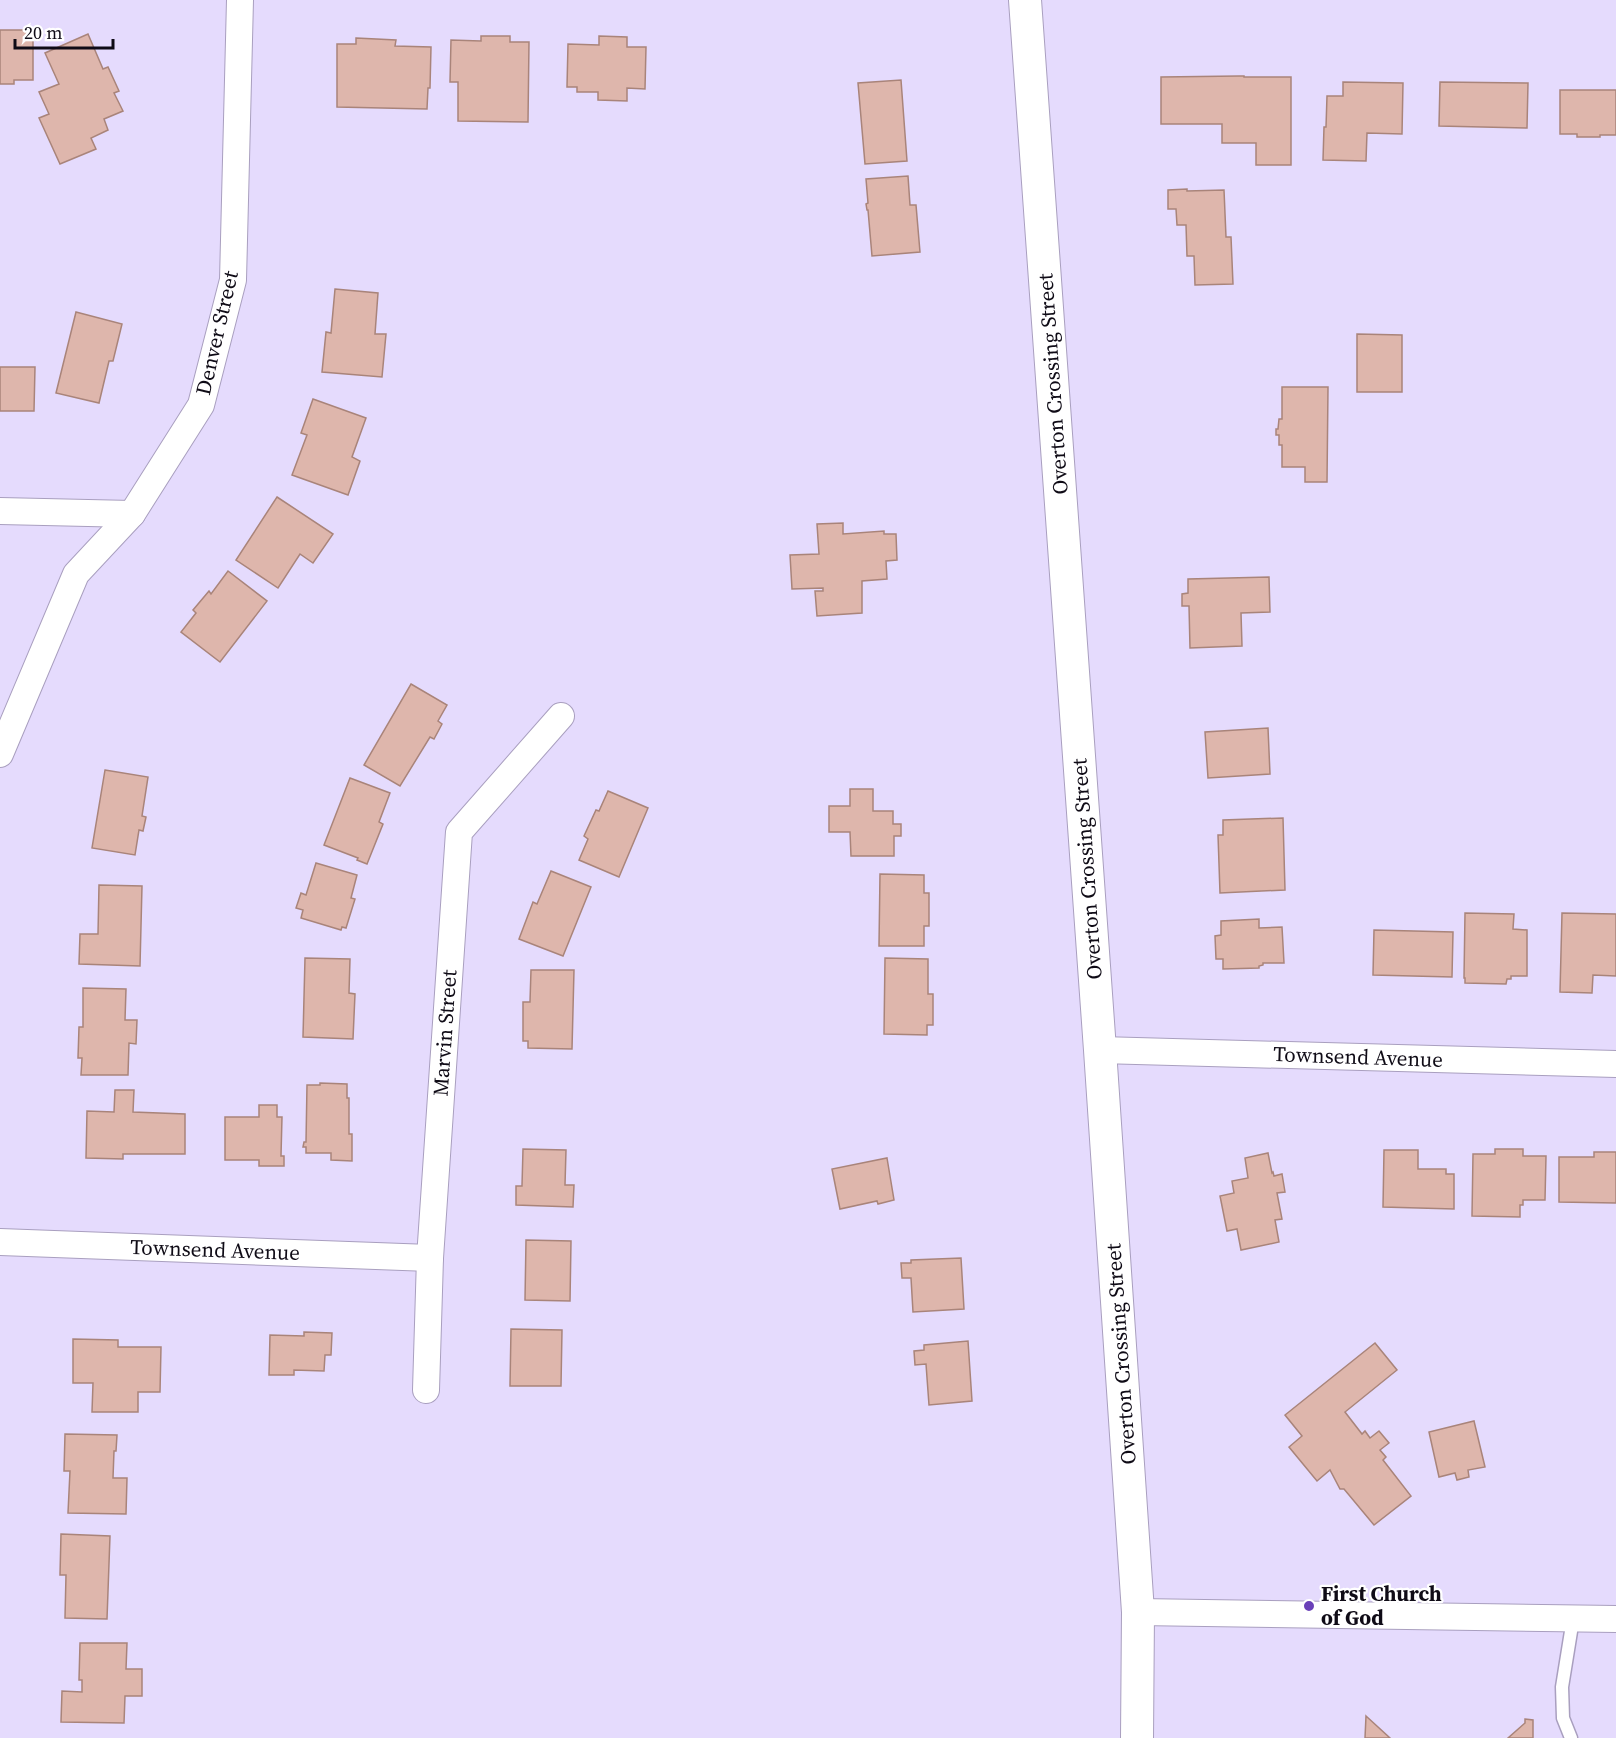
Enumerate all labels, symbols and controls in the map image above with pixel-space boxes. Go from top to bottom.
scale bar [15,12,112,50]
text: 20 m [24,20,62,45]
street label: Denver Street [188,268,245,398]
street label: Overton Crossing Street [1030,272,1075,496]
street label: Overton Crossing Street [1064,757,1109,981]
street label: Marvin Street [426,968,463,1097]
street label: Townsend Avenue [1273,1039,1443,1074]
street label: Townsend Avenue [130,1232,300,1267]
street label: Overton Crossing Street [1098,1242,1143,1466]
place label: First Church of God [1321,1579,1442,1632]
marker: First Church of God [1302,1599,1316,1613]

